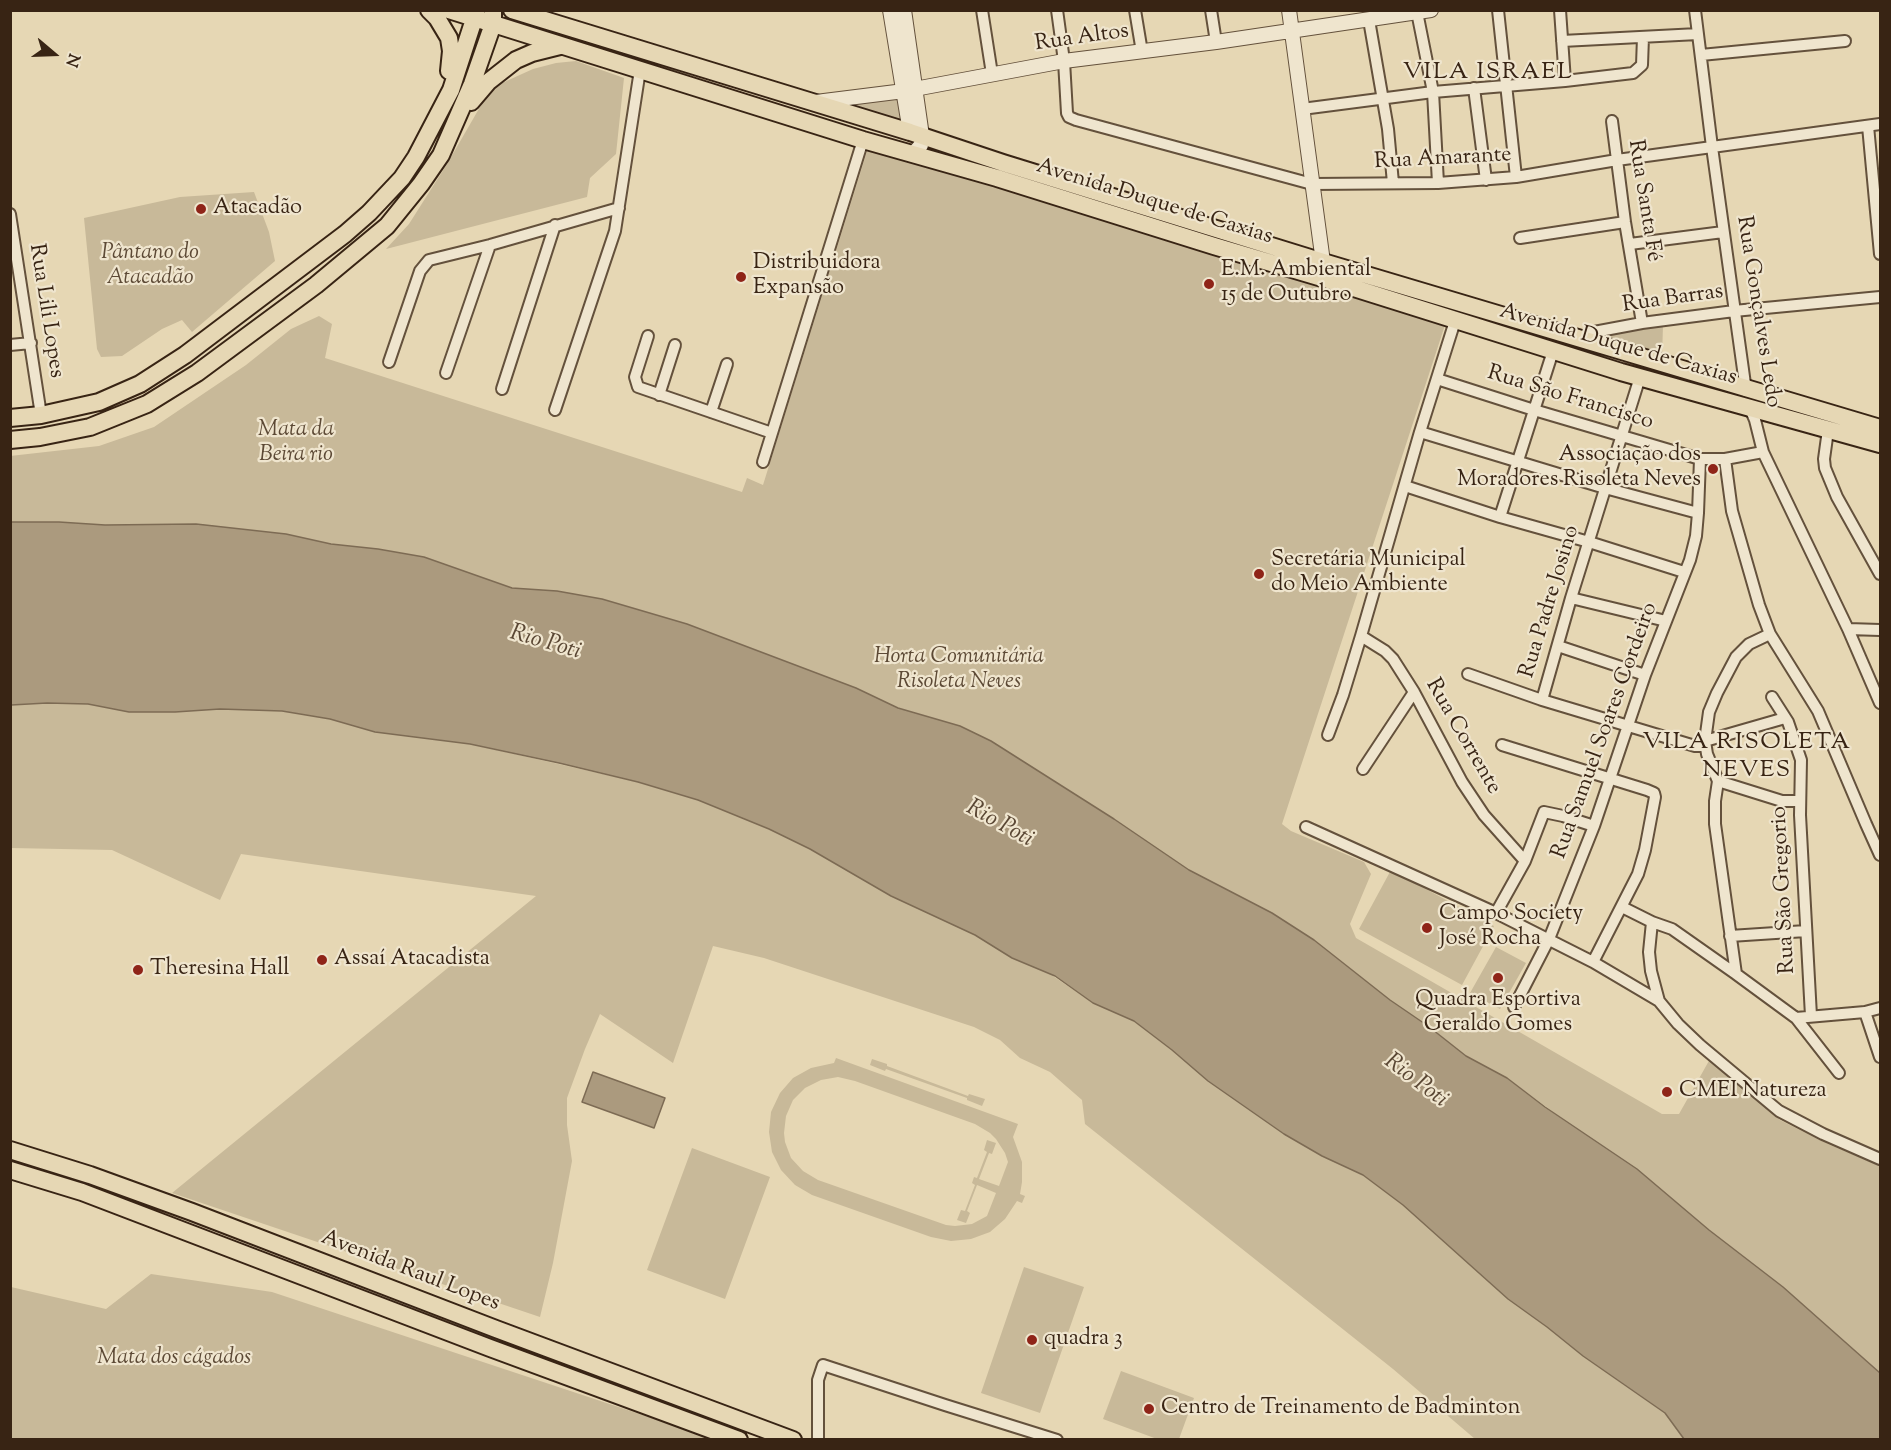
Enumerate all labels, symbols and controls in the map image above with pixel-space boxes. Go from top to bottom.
street label: Rua Altos [1033,19,1131,59]
north arrow [24,24,84,84]
text: N [59,50,84,70]
district label: VILA ISRAEL [1403,60,1573,88]
street label: Rua Santa Fé [1620,138,1666,264]
street label: Rua Amarante [1374,143,1512,177]
street label: Avenida Duque de Caxias [1033,154,1275,252]
place label: Atacadão [213,196,302,222]
marker: Atacadão [194,202,208,216]
street label: Rua Gonçalves Ledo [1729,214,1785,410]
park label: Pântano do Atacadão [101,241,199,292]
street label: Rua Lili Lopes [21,242,69,380]
place label: Distribuidora Expansão [753,251,881,302]
place label: E.M. Ambiental 15 de Outubro [1221,258,1371,310]
marker: Distribuidora Expansão [734,270,748,284]
marker: E.M. Ambiental 15 de Outubro [1202,277,1216,291]
street label: Rua Barras [1621,280,1725,320]
street label: Avenida Duque de Caxias [1496,299,1740,393]
street label: Rua São Francisco [1484,361,1656,437]
park label: Mata da Beira rio [258,418,334,470]
place label: Associação dos Moradores Risoleta Neves [1457,443,1701,494]
marker: Associação dos Moradores Risoleta Neves [1706,462,1720,476]
street label: Rua Padre Josino [1515,523,1587,681]
place label: Secretária Municipal do Meio Ambiente [1271,548,1466,600]
marker: Secretária Municipal do Meio Ambiente [1252,567,1266,581]
street label: Rua Samuel Soares Cordeiro [1547,599,1665,863]
water label: Rio Poti [506,620,584,668]
park label: Horta Comunitária Risoleta Neves [874,645,1044,696]
street label: Rua Corrente [1418,674,1506,800]
district label: VILA RISOLETA NEVES [1643,730,1851,786]
water label: Rio Poti [960,795,1038,855]
street label: Rua São Gregorio [1767,805,1803,975]
place label: Campo Society José Rocha [1439,902,1583,954]
marker: Campo Society José Rocha [1420,921,1434,935]
place label: Assaí Atacadista [334,947,490,973]
marker: Assaí Atacadista [315,953,329,967]
place label: Theresina Hall [150,957,289,983]
marker: Theresina Hall [131,963,145,977]
marker: Quadra Esportiva Geraldo Gomes [1491,971,1505,985]
place label: Quadra Esportiva Geraldo Gomes [1415,988,1581,1040]
water label: Rio Poti [1377,1049,1453,1115]
place label: CMEI Natureza [1679,1079,1827,1105]
marker: CMEI Natureza [1660,1085,1674,1099]
street label: Avenida Raul Lopes [317,1226,503,1318]
place label: quadra 3 [1044,1327,1123,1353]
marker: quadra 3 [1025,1333,1039,1347]
park label: Mata dos cágados [97,1346,251,1372]
place label: Centro de Treinamento de Badminton [1161,1396,1521,1422]
marker: Centro de Treinamento de Badminton [1142,1402,1156,1416]

